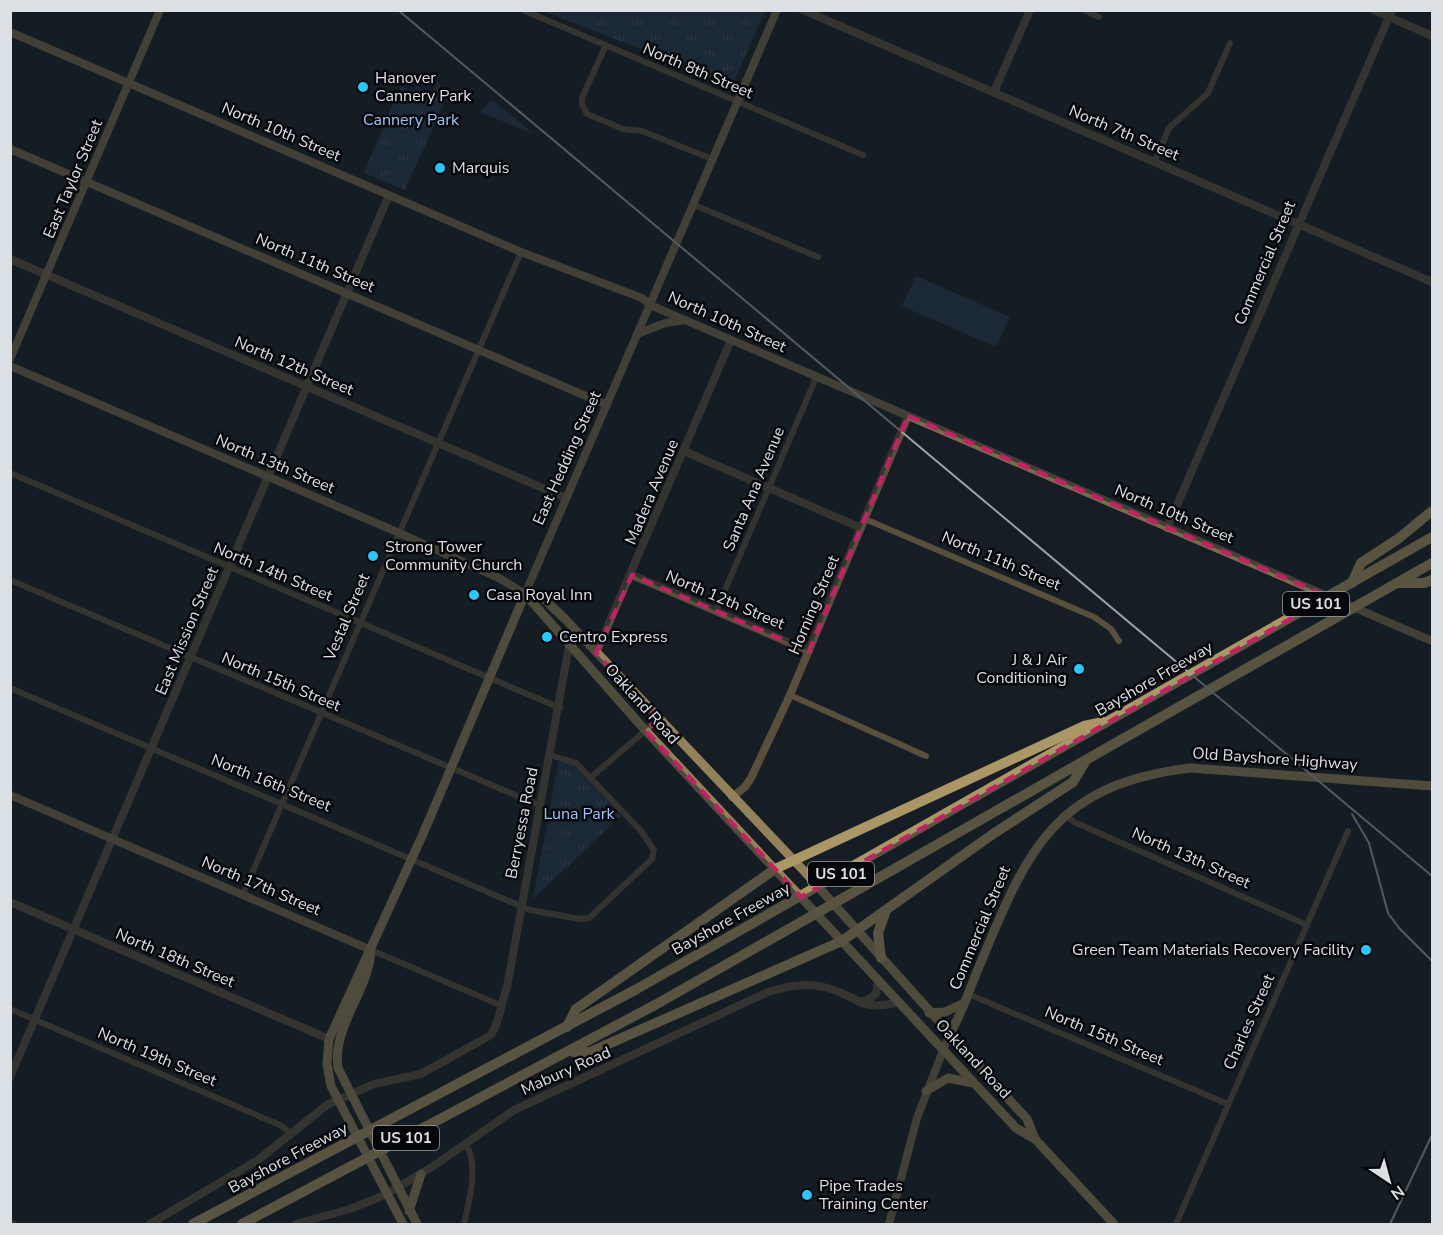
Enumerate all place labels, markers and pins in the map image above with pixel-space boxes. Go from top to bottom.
place label: Hanover Cannery Park [375,67,472,107]
marker: Hanover Cannery Park [356,80,370,94]
place label: Marquis [452,157,510,179]
marker: Marquis [433,161,447,175]
place label: Strong Tower Community Church [385,536,522,576]
marker: Strong Tower Community Church [366,549,380,563]
place label: Casa Royal Inn [486,584,592,606]
marker: Casa Royal Inn [467,588,481,602]
place label: Centro Express [559,626,668,648]
marker: Centro Express [540,630,554,644]
place label: J & J Air Conditioning [976,649,1067,689]
marker: J & J Air Conditioning [1072,662,1086,676]
place label: Green Team Materials Recovery Facility [1072,939,1355,961]
marker: Green Team Materials Recovery Facility [1359,943,1373,957]
place label: Pipe Trades Training Center [819,1175,928,1215]
marker: Pipe Trades Training Center [800,1188,814,1202]

